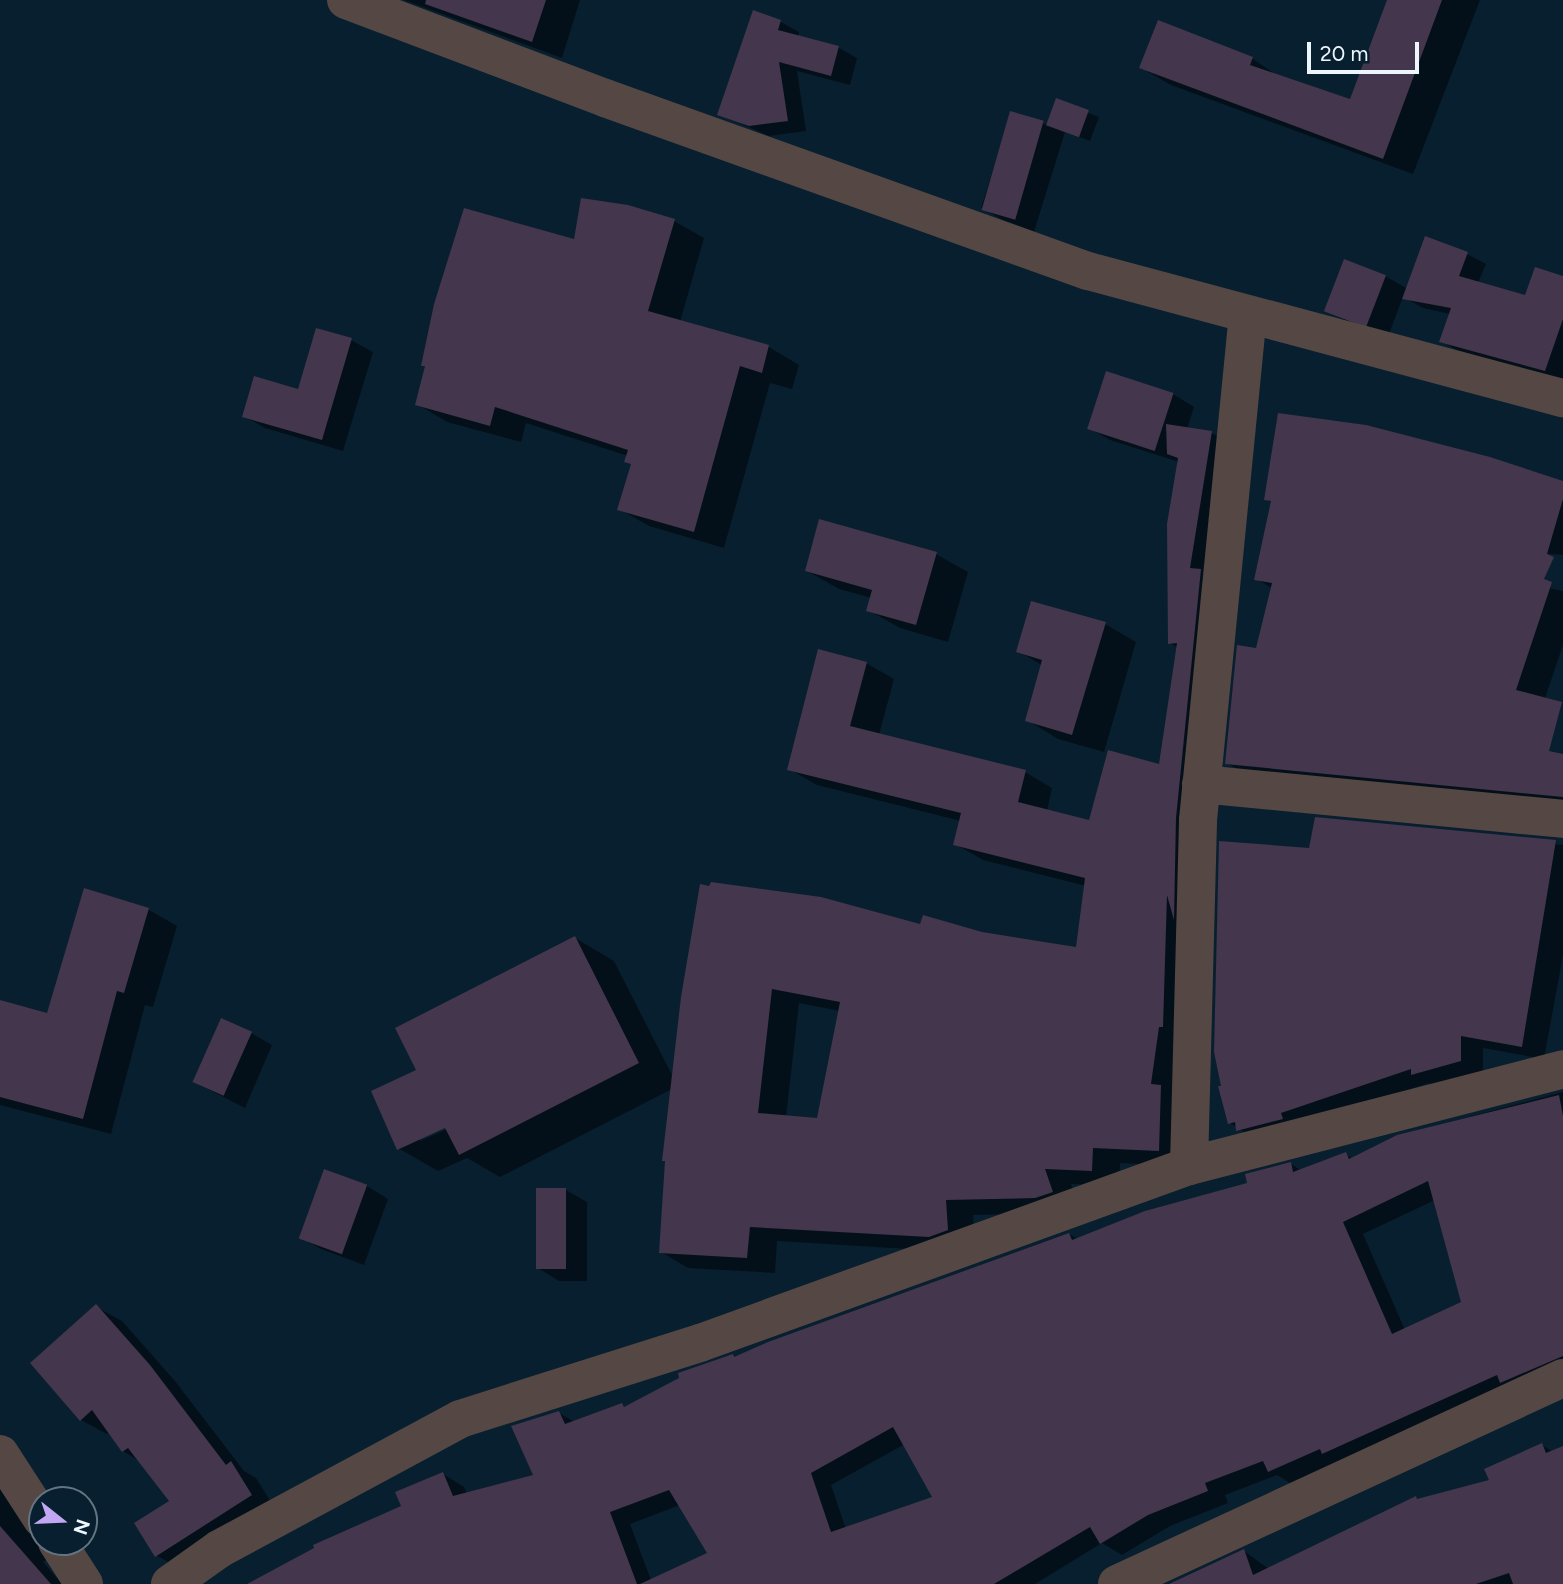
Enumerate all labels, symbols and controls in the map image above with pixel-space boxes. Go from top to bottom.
scale bar [1311,28,1423,72]
text: 20 m [1320,41,1368,66]
north arrow [28,1486,98,1556]
text: N [68,1516,95,1538]

